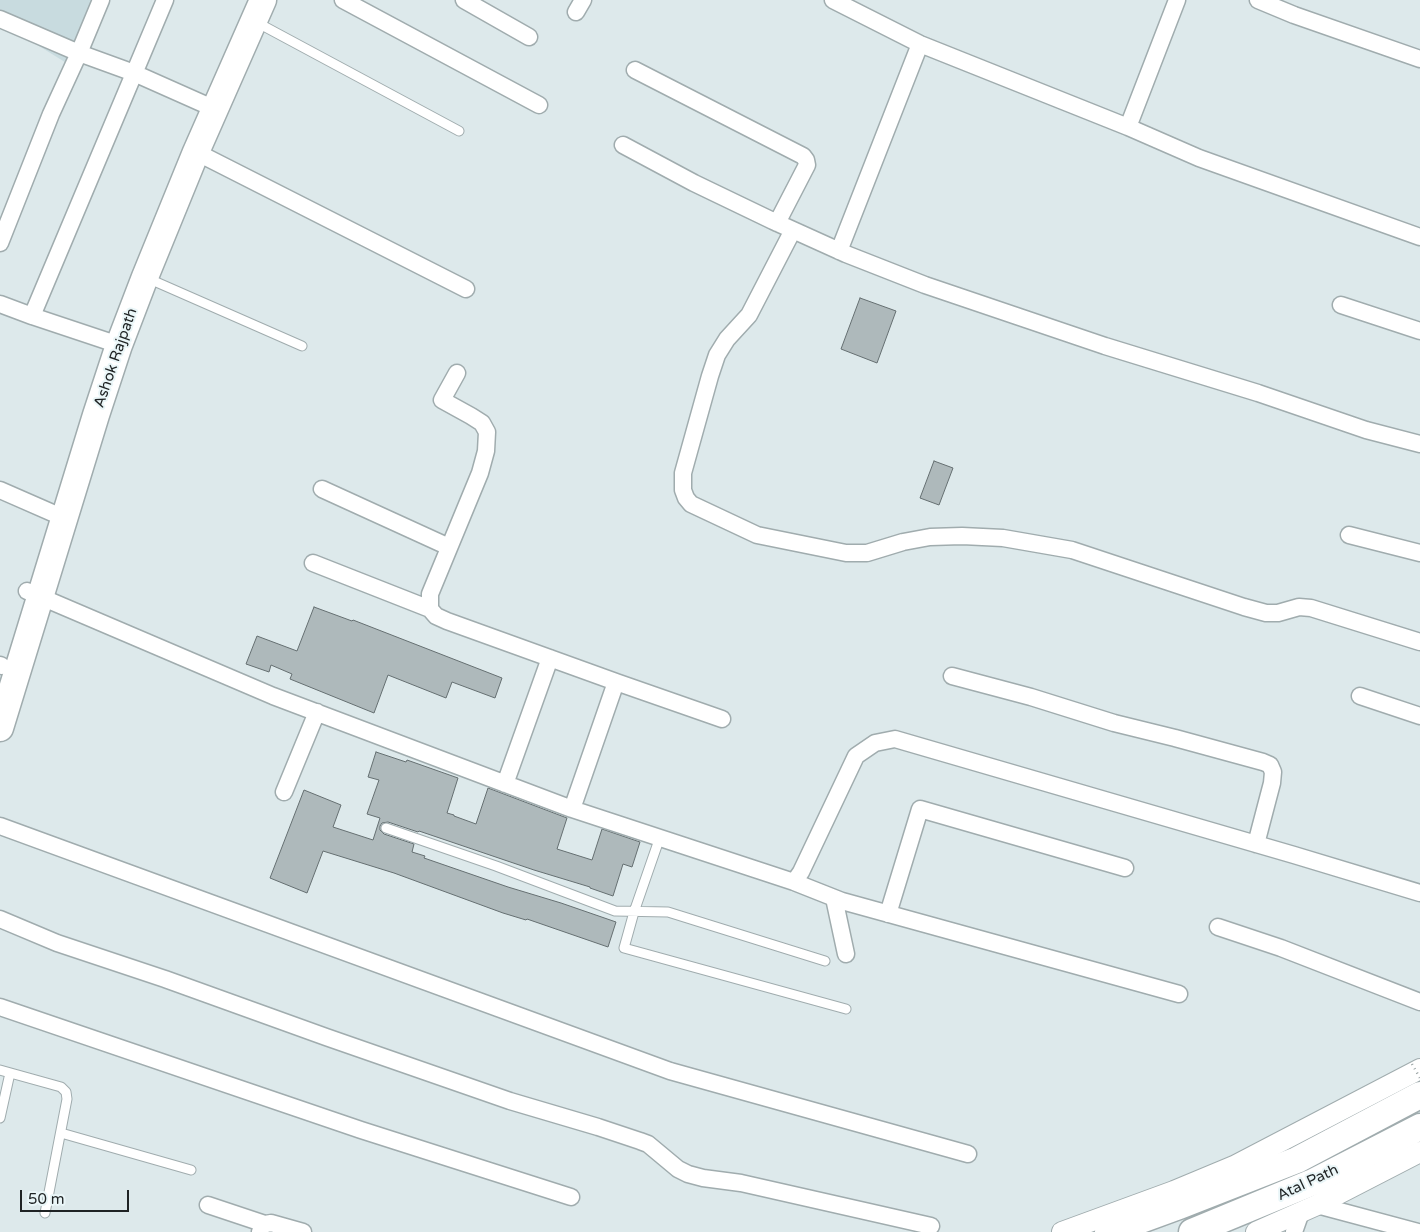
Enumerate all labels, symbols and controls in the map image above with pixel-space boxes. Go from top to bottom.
street label: Ashok Rajpath [91,306,141,410]
street label: Atal Path [1275,1161,1341,1205]
scale bar [22,1180,131,1212]
text: 50 m [28,1190,65,1208]

